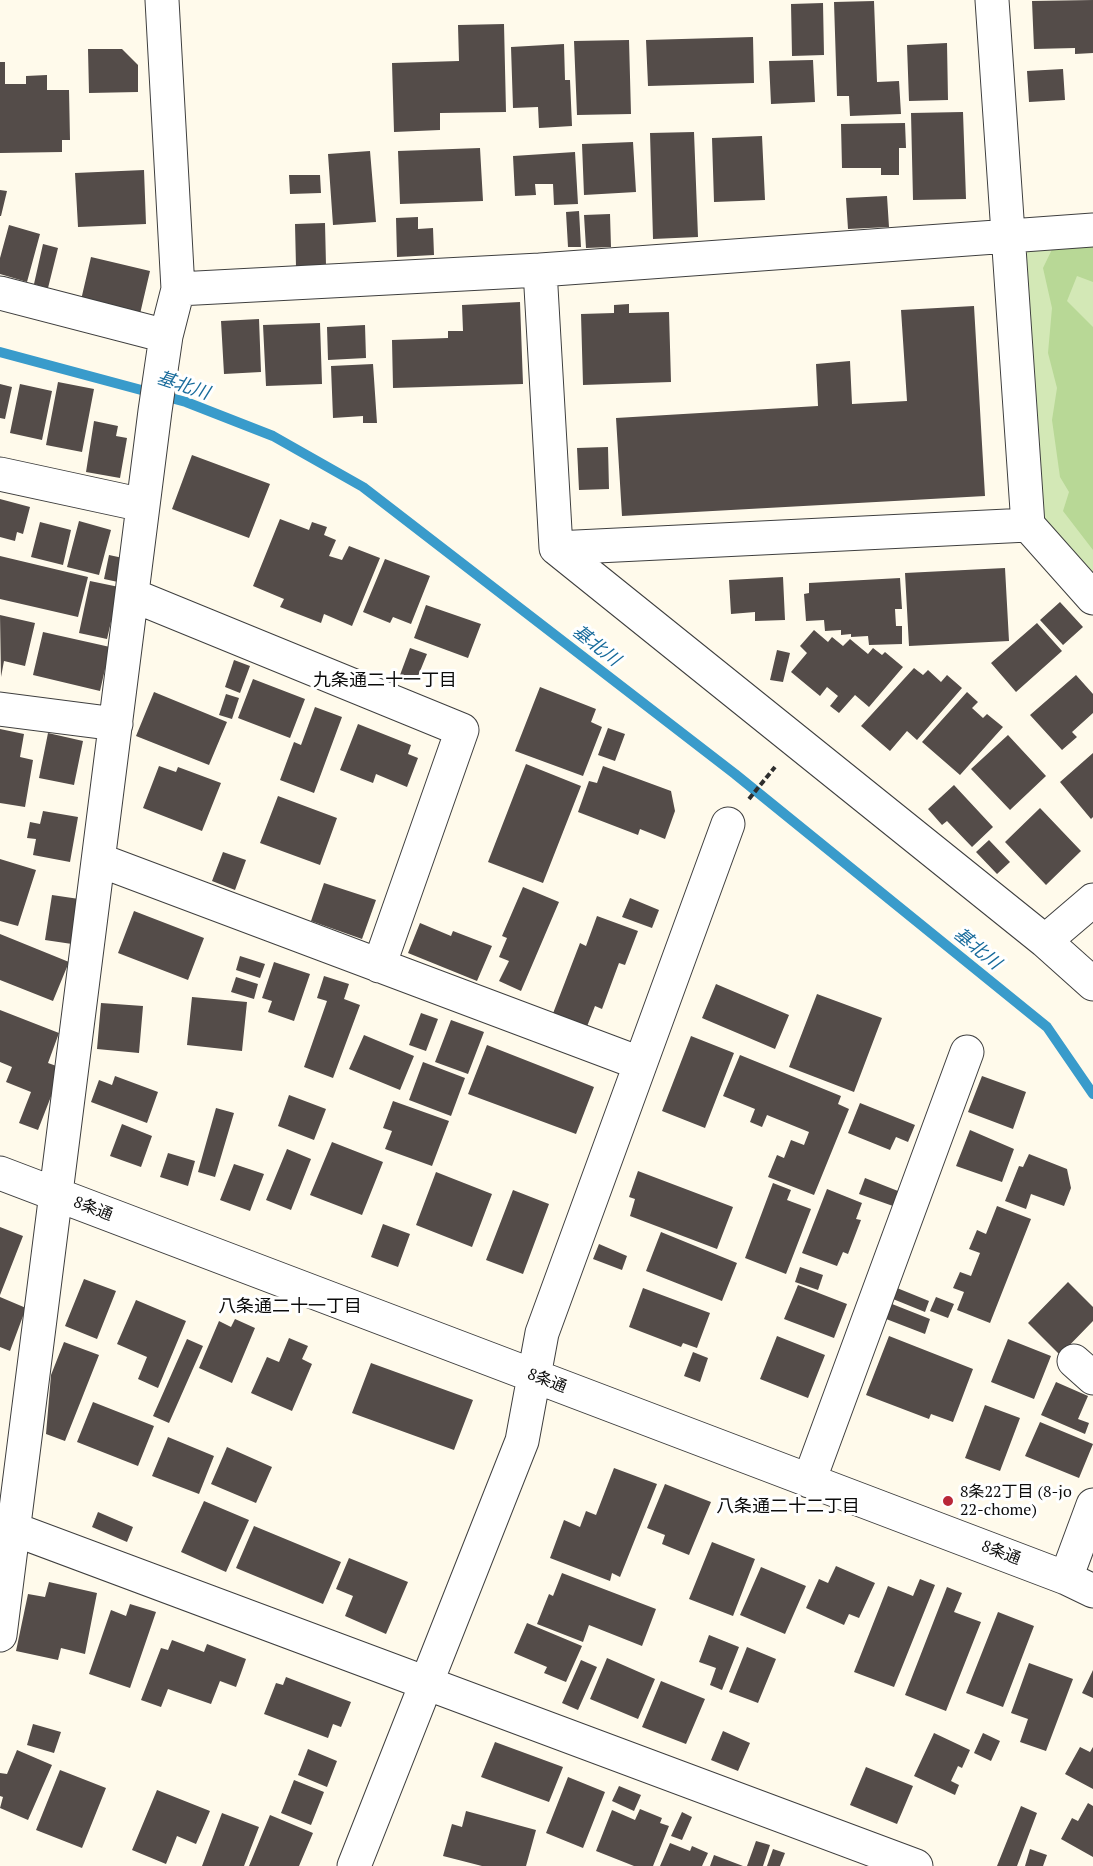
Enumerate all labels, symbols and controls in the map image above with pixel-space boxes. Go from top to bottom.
water label: 基北川 [154,367,212,405]
water label: 基北川 [568,621,624,671]
district label: 九条通二十一丁目 [313,670,457,692]
water label: 基北川 [949,924,1005,974]
street label: 8条通 [71,1193,115,1225]
district label: 八条通二十一丁目 [218,1296,362,1318]
street label: 8条通 [525,1365,569,1397]
place label: 8条22丁目 (8-jo 22-chome) [960,1482,1072,1520]
marker: 8条22丁目 (8-jo 22-chome) [941,1494,955,1508]
district label: 八条通二十二丁目 [716,1496,860,1518]
street label: 8条通 [979,1537,1023,1569]

